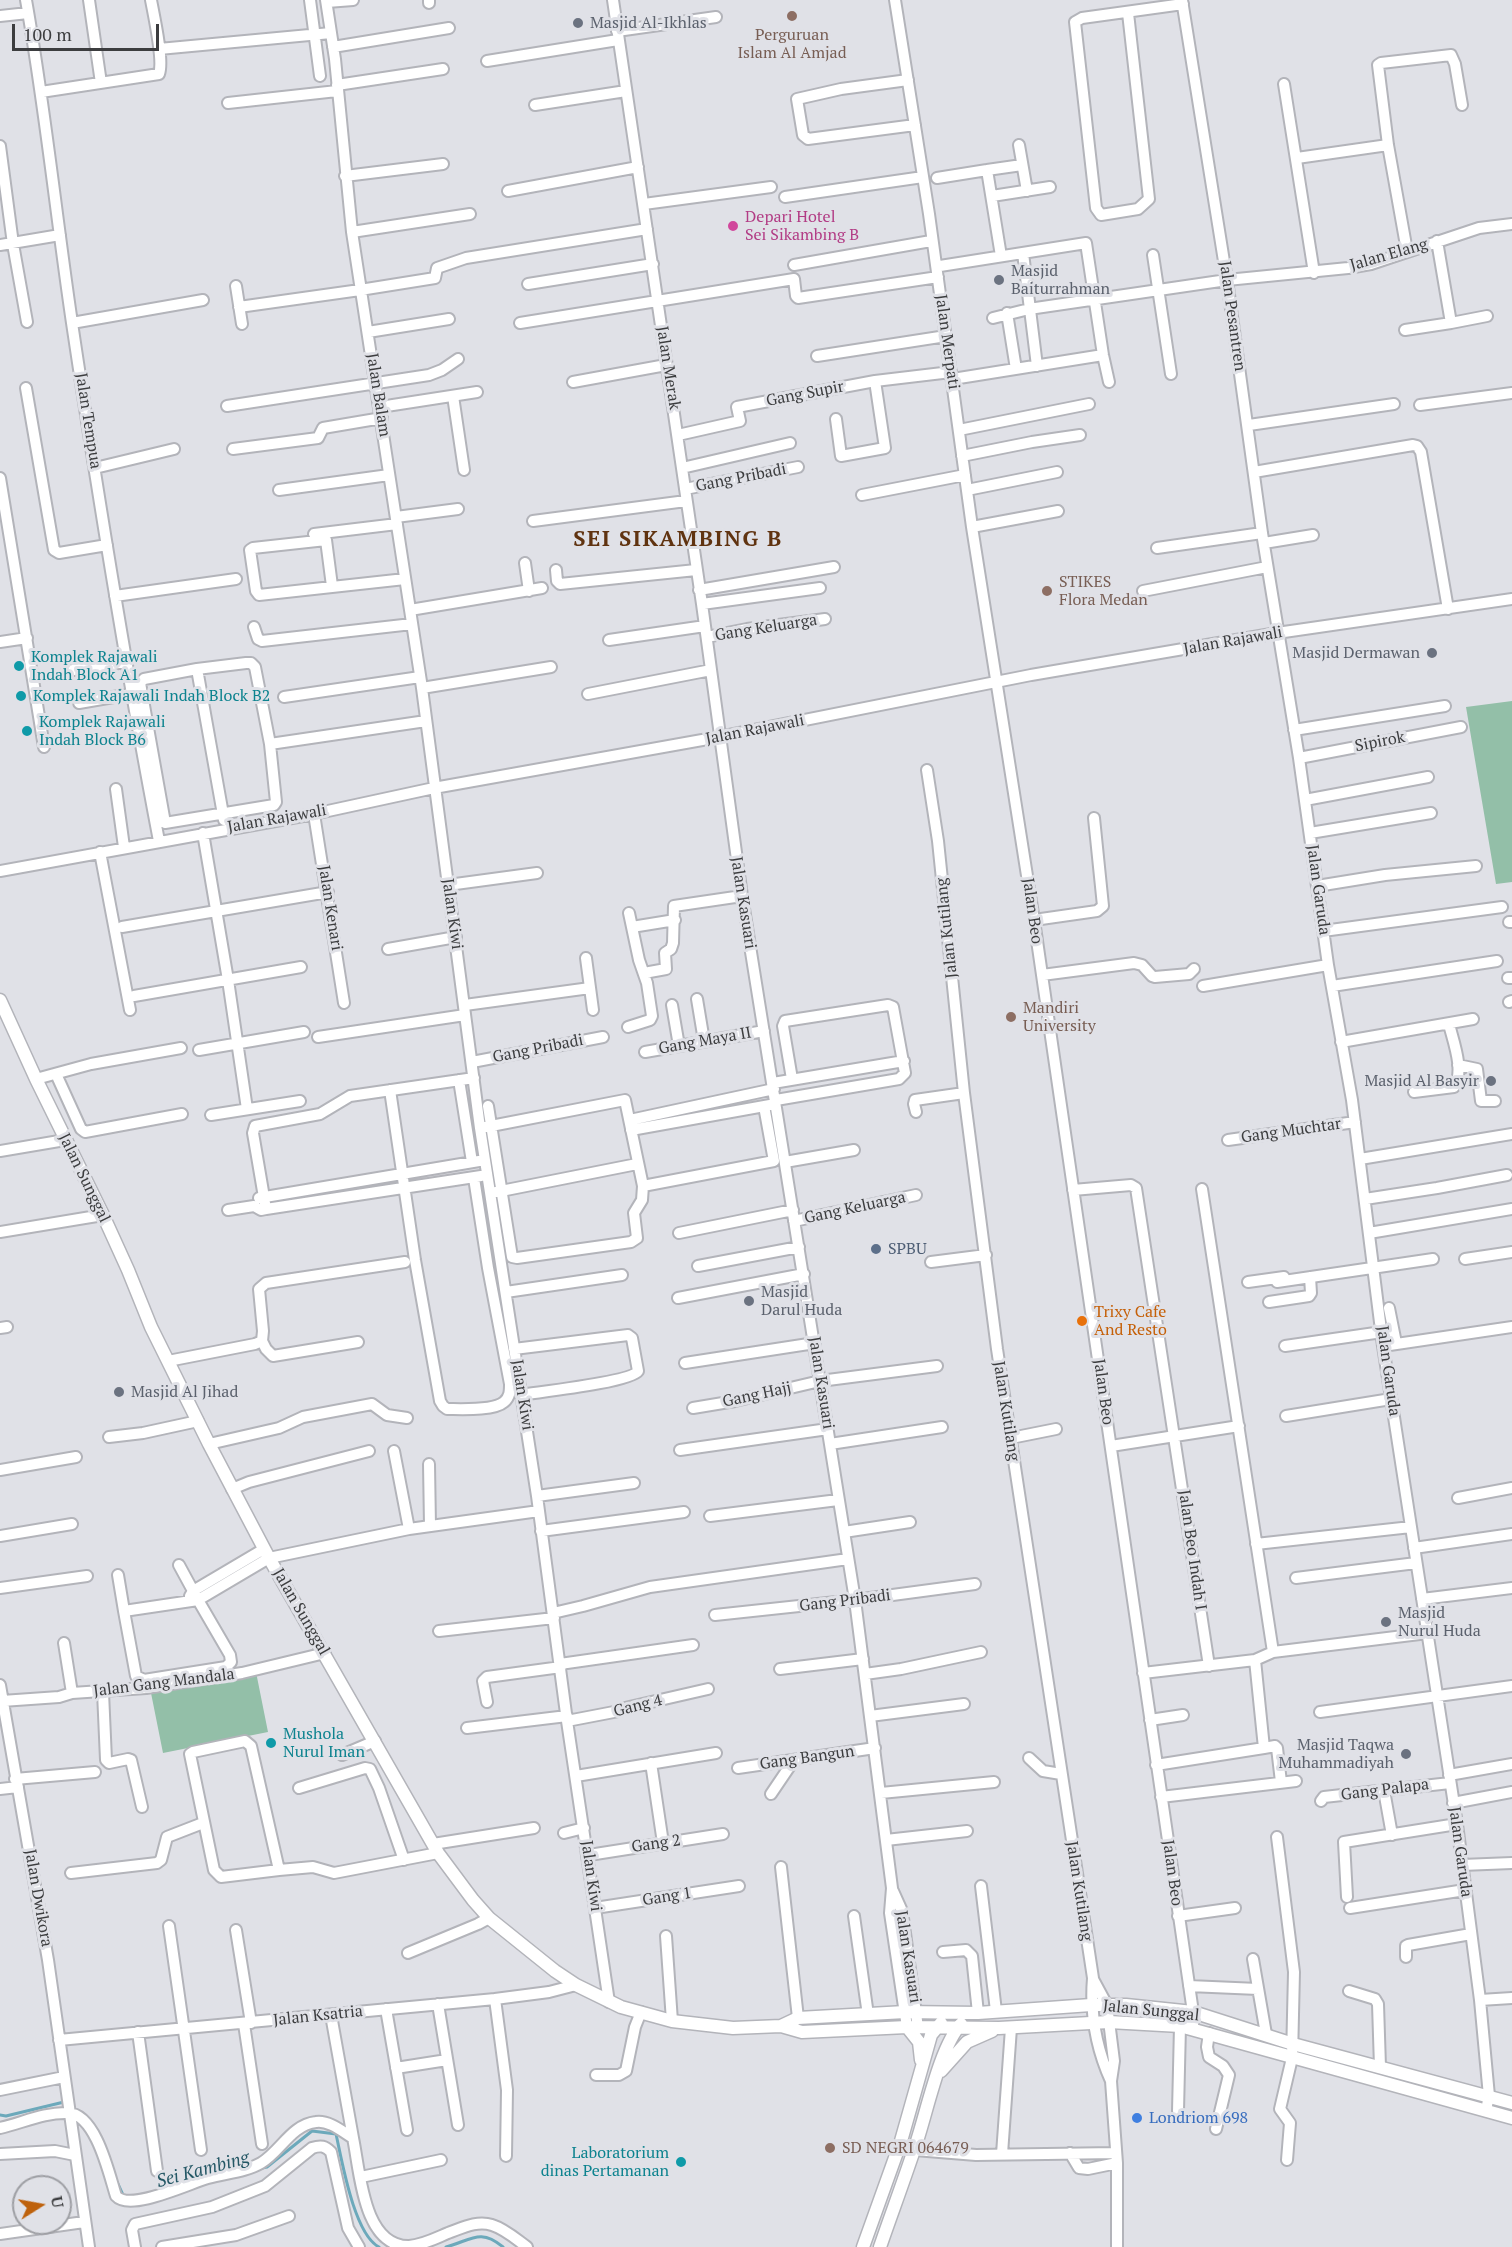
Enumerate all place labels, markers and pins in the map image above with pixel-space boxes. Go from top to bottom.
marker: Perguruan Islam Al Amjad [785,9,799,23]
place label: Masjid Al-Ikhlas [590,13,707,33]
marker: Masjid Al-Ikhlas [571,16,585,30]
place label: Perguruan Islam Al Amjad [737,25,847,63]
place label: Depari Hotel Sei Sikambing B [745,207,859,245]
marker: Depari Hotel Sei Sikambing B [726,219,740,233]
place label: Masjid Baiturrahman [1011,261,1110,299]
marker: Masjid Baiturrahman [992,273,1006,287]
place label: STIKES Flora Medan [1059,572,1148,610]
marker: STIKES Flora Medan [1040,584,1054,598]
place label: Masjid Dermawan [1292,643,1420,663]
marker: Masjid Dermawan [1425,646,1439,660]
place label: Komplek Rajawali Indah Block A1 [31,647,158,685]
marker: Komplek Rajawali Indah Block A1 [12,659,26,673]
place label: Komplek Rajawali Indah Block B2 [33,686,270,706]
marker: Komplek Rajawali Indah Block B2 [14,689,28,703]
place label: Komplek Rajawali Indah Block B6 [39,712,166,750]
marker: Komplek Rajawali Indah Block B6 [20,724,34,738]
place label: Mandiri University [1023,998,1096,1036]
marker: Mandiri University [1004,1010,1018,1024]
place label: Masjid Al Basyir [1364,1071,1479,1091]
marker: Masjid Al Basyir [1484,1074,1498,1088]
place label: SPBU [888,1239,927,1259]
marker: SPBU [869,1242,883,1256]
place label: Masjid Darul Huda [761,1282,842,1320]
marker: Masjid Darul Huda [742,1294,756,1308]
place label: Trixy Cafe And Resto [1094,1302,1167,1340]
marker: Trixy Cafe And Resto [1075,1314,1089,1328]
place label: Masjid Al Jihad [131,1382,238,1402]
marker: Masjid Al Jihad [112,1385,126,1399]
place label: Masjid Nurul Huda [1398,1603,1481,1641]
marker: Masjid Nurul Huda [1379,1615,1393,1629]
place label: Mushola Nurul Iman [283,1724,365,1762]
place label: Masjid Taqwa Muhammadiyah [1279,1735,1394,1773]
marker: Mushola Nurul Iman [264,1736,278,1750]
marker: Masjid Taqwa Muhammadiyah [1399,1747,1413,1761]
place label: Londriom 698 [1149,2108,1248,2128]
marker: Londriom 698 [1130,2111,1144,2125]
place label: SD NEGRI 064679 [842,2138,969,2158]
marker: SD NEGRI 064679 [823,2141,837,2155]
place label: Laboratorium dinas Pertamanan [541,2143,669,2181]
marker: Laboratorium dinas Pertamanan [674,2155,688,2169]

